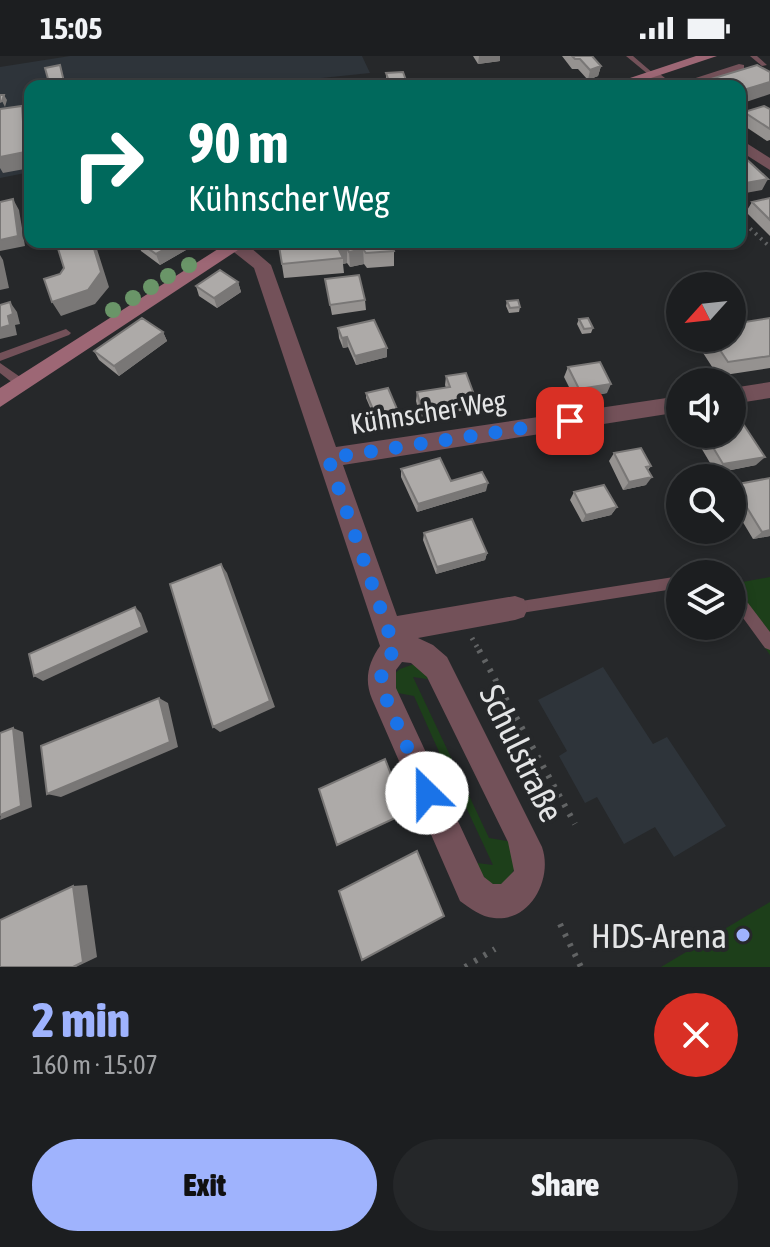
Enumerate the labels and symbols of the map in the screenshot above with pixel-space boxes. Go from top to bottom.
north arrow [666,272,746,352]
street label: Kühnscher Weg [348,384,508,440]
pin [536,387,604,455]
street label: Schulstraße [472,678,572,828]
position arrow [385,751,469,835]
place label: HDS-Arena [591,916,727,955]
marker: HDS-Arena [734,926,752,944]

